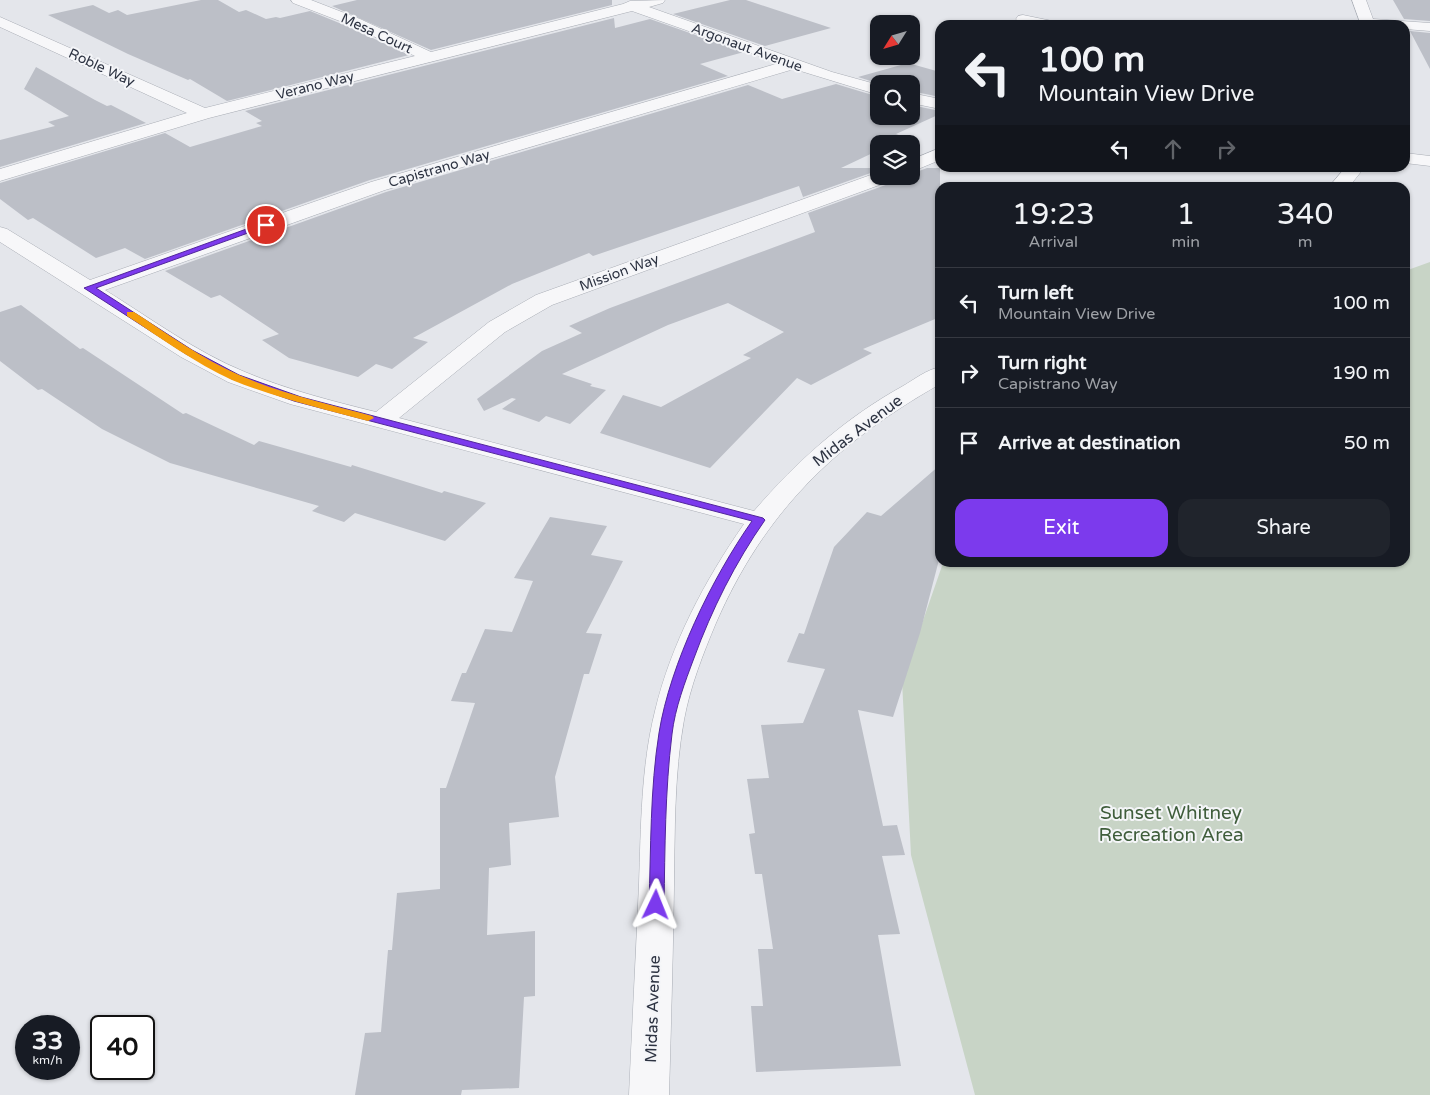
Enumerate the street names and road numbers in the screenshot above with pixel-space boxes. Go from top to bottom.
street label: Mesa Court [338,10,416,58]
street label: Argonaut Avenue [689,20,805,75]
street label: Roble Way [66,45,138,90]
street label: Verano Way [274,67,356,103]
street label: Capistrano Way [386,146,492,191]
street label: Mission Way [577,250,662,295]
street label: Midas Avenue [809,390,907,471]
street label: Midas Avenue [641,955,665,1063]

